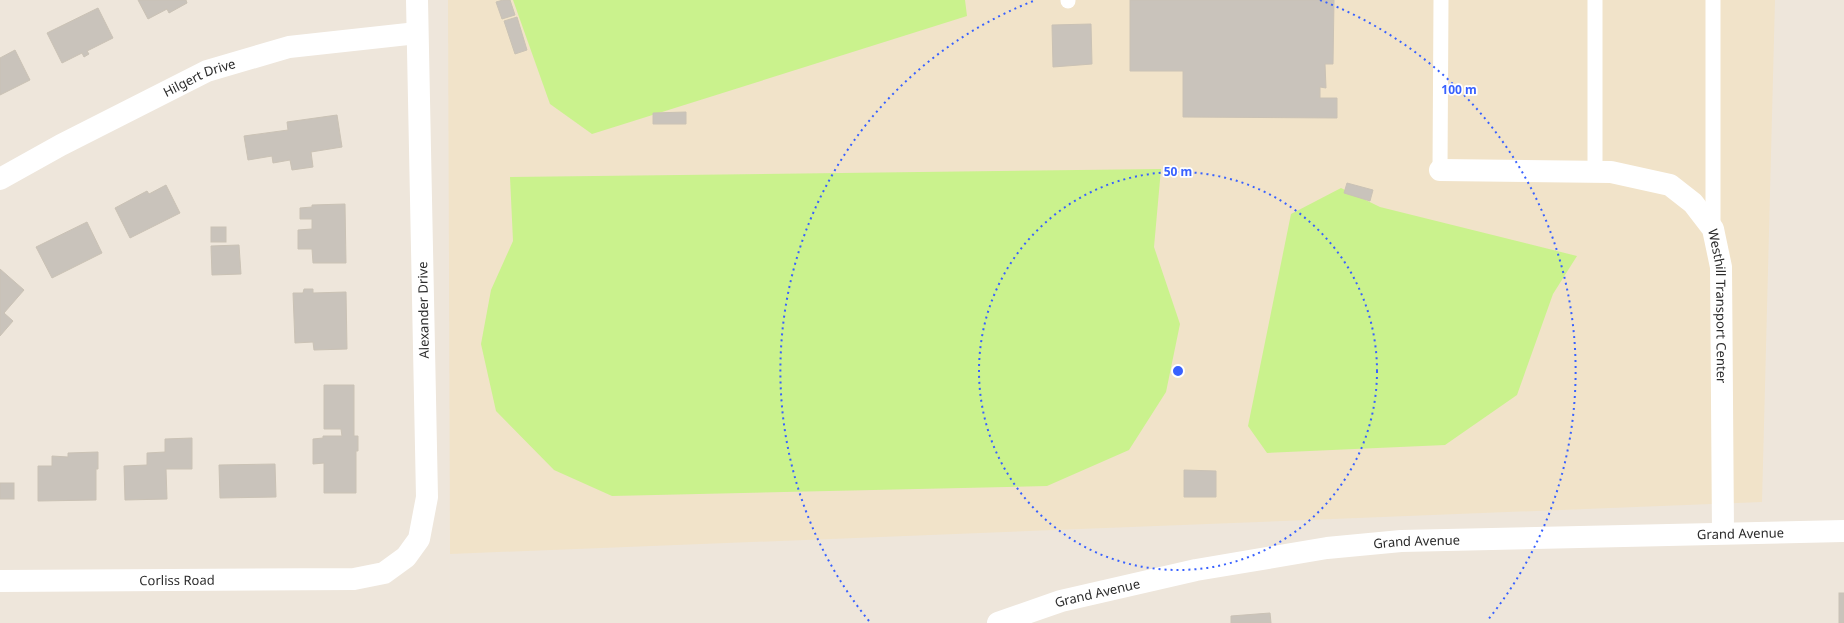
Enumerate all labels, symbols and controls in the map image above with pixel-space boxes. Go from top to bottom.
street label: Hilgert Drive [160,54,238,101]
text: 100 m [1441,81,1477,98]
text: 50 m [1164,163,1192,180]
street label: Westhill Transport Center [1704,227,1731,384]
street label: Alexander Drive [413,261,433,359]
centre of rings [1171,364,1185,378]
street label: Grand Avenue [1697,523,1784,543]
street label: Grand Avenue [1372,531,1460,553]
street label: Corliss Road [139,571,215,589]
street label: Grand Avenue [1052,574,1142,612]

